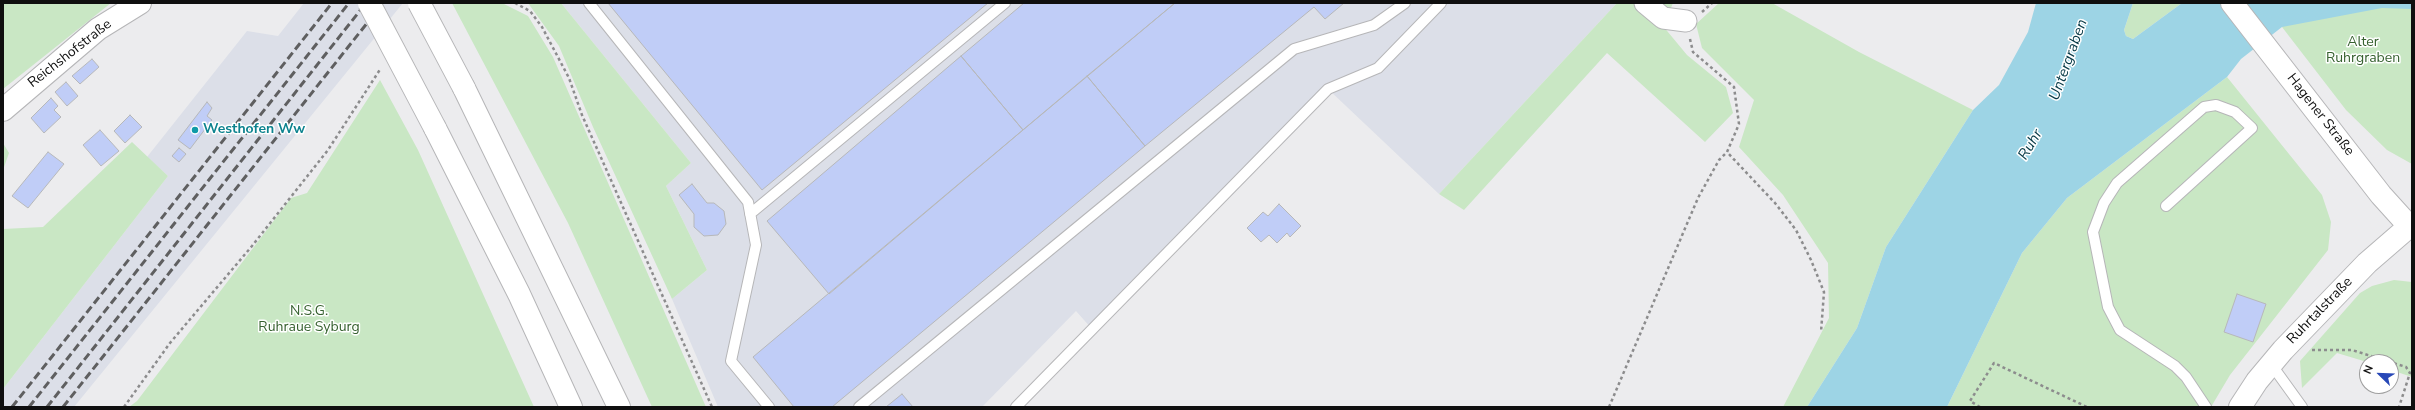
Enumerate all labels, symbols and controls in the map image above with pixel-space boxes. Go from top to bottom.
street label: Reichshofstraße [25,16,115,92]
water label: Untergraben [2046,17,2092,103]
park label: Alter Ruhrgraben [2326,35,2400,68]
street label: Hagener Straße [2283,71,2357,159]
place label: Westhofen Ww [203,122,305,138]
marker: Westhofen Ww [190,125,200,135]
water label: Ruhr [2015,127,2047,163]
street label: Ruhrtalstraße [2284,274,2356,348]
park label: N.S.G. Ruhraue Syburg [258,304,360,336]
north arrow [2359,354,2399,394]
text: N [2360,363,2377,376]

